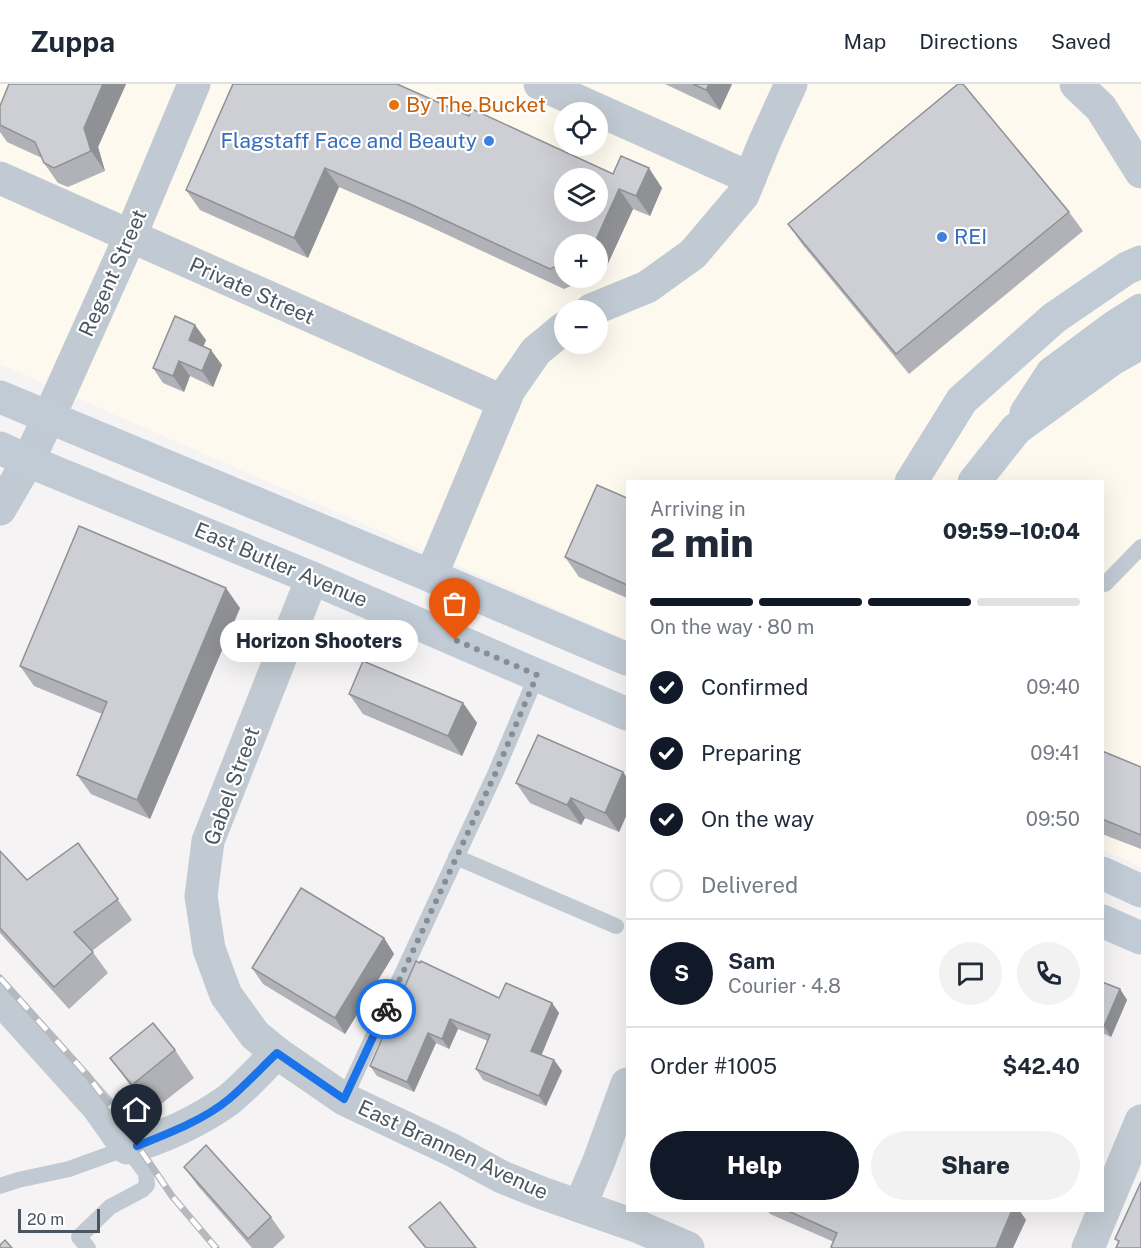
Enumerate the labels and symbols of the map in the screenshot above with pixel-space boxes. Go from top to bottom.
place label: By The Bucket [406,92,546,117]
marker: By The Bucket [387,98,401,112]
place label: Flagstaff Face and Beauty [220,128,477,153]
marker: Flagstaff Face and Beauty [482,134,496,148]
street label: Regent Street [73,205,152,340]
place label: REI [954,224,987,249]
marker: REI [935,230,949,244]
street label: Private Street [186,252,319,329]
street label: East Butler Avenue [191,517,372,612]
pin [429,578,480,640]
callout: Horizon Shooters [221,619,419,661]
street label: Gabel Street [199,723,265,848]
courier [356,979,416,1039]
pin [111,1084,162,1146]
street label: East Brannen Avenue [354,1094,552,1205]
scale bar [18,1206,100,1234]

